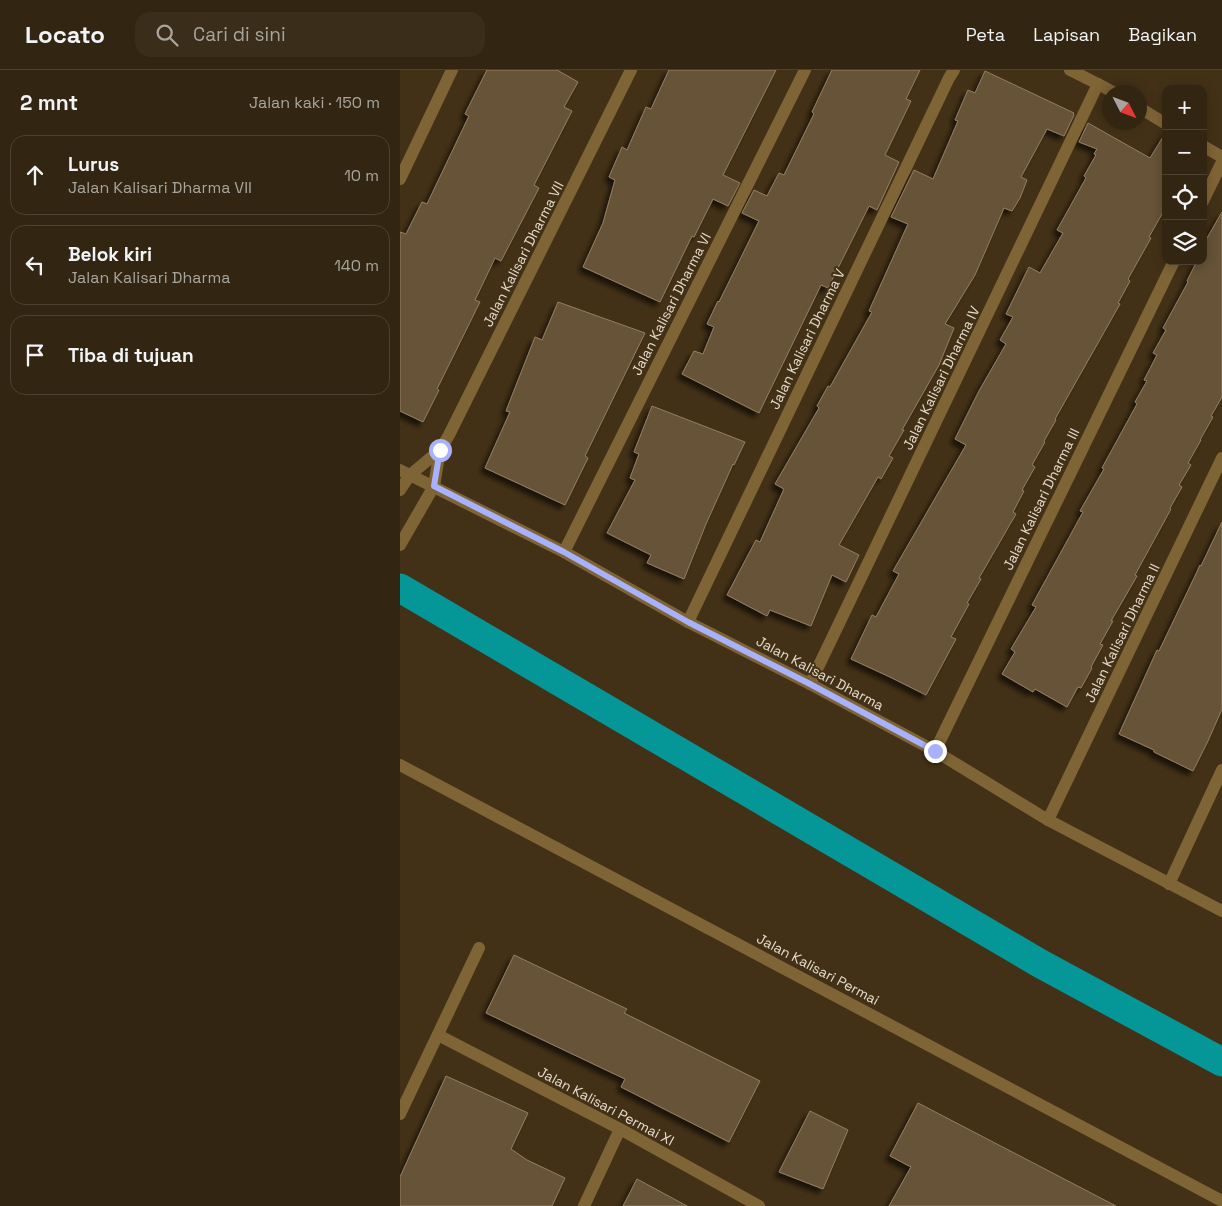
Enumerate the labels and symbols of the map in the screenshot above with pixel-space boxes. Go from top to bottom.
north arrow [1102,85,1147,130]
street label: Jalan Kalisari Dharma VII [478,178,568,330]
street label: Jalan Kalisari Dharma VI [627,230,715,378]
street label: Jalan Kalisari Dharma V [765,265,849,412]
street label: Jalan Kalisari Dharma IV [898,303,984,453]
street label: Jalan Kalisari Dharma III [999,425,1083,573]
route start [429,439,452,462]
street label: Jalan Kalisari Dharma II [1080,561,1164,705]
street label: Jalan Kalisari Dharma [753,632,887,714]
route end [924,740,947,763]
street label: Jalan Kalisari Permai [754,929,882,1009]
street label: Jalan Kalisari Permai XI [535,1062,677,1150]

